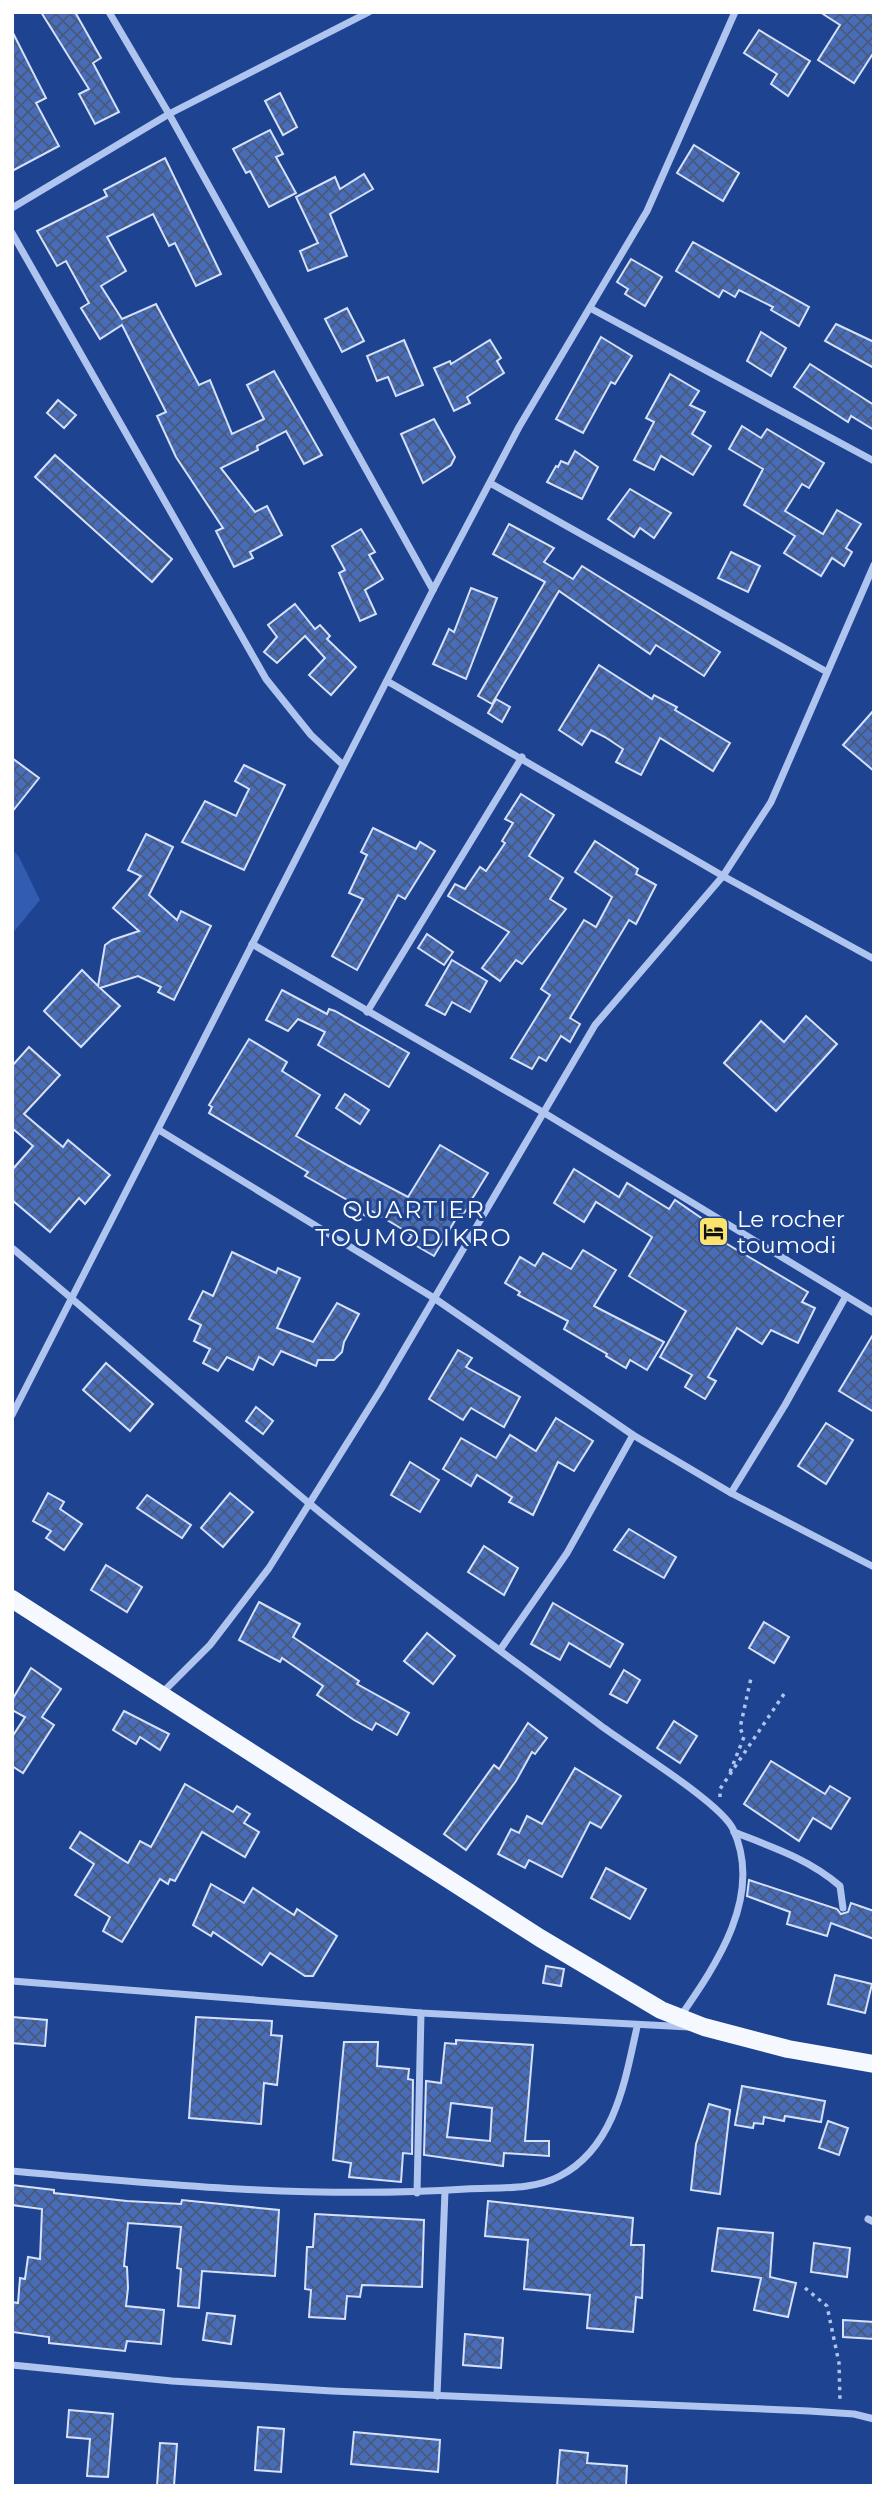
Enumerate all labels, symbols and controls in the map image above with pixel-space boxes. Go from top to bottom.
district label: QUARTIER TOUMODIKRO [315,1195,513,1252]
place label: Le rocher toumodi [737,1205,845,1259]
hotel icon: Le rocher toumodi [697,1215,731,1249]

